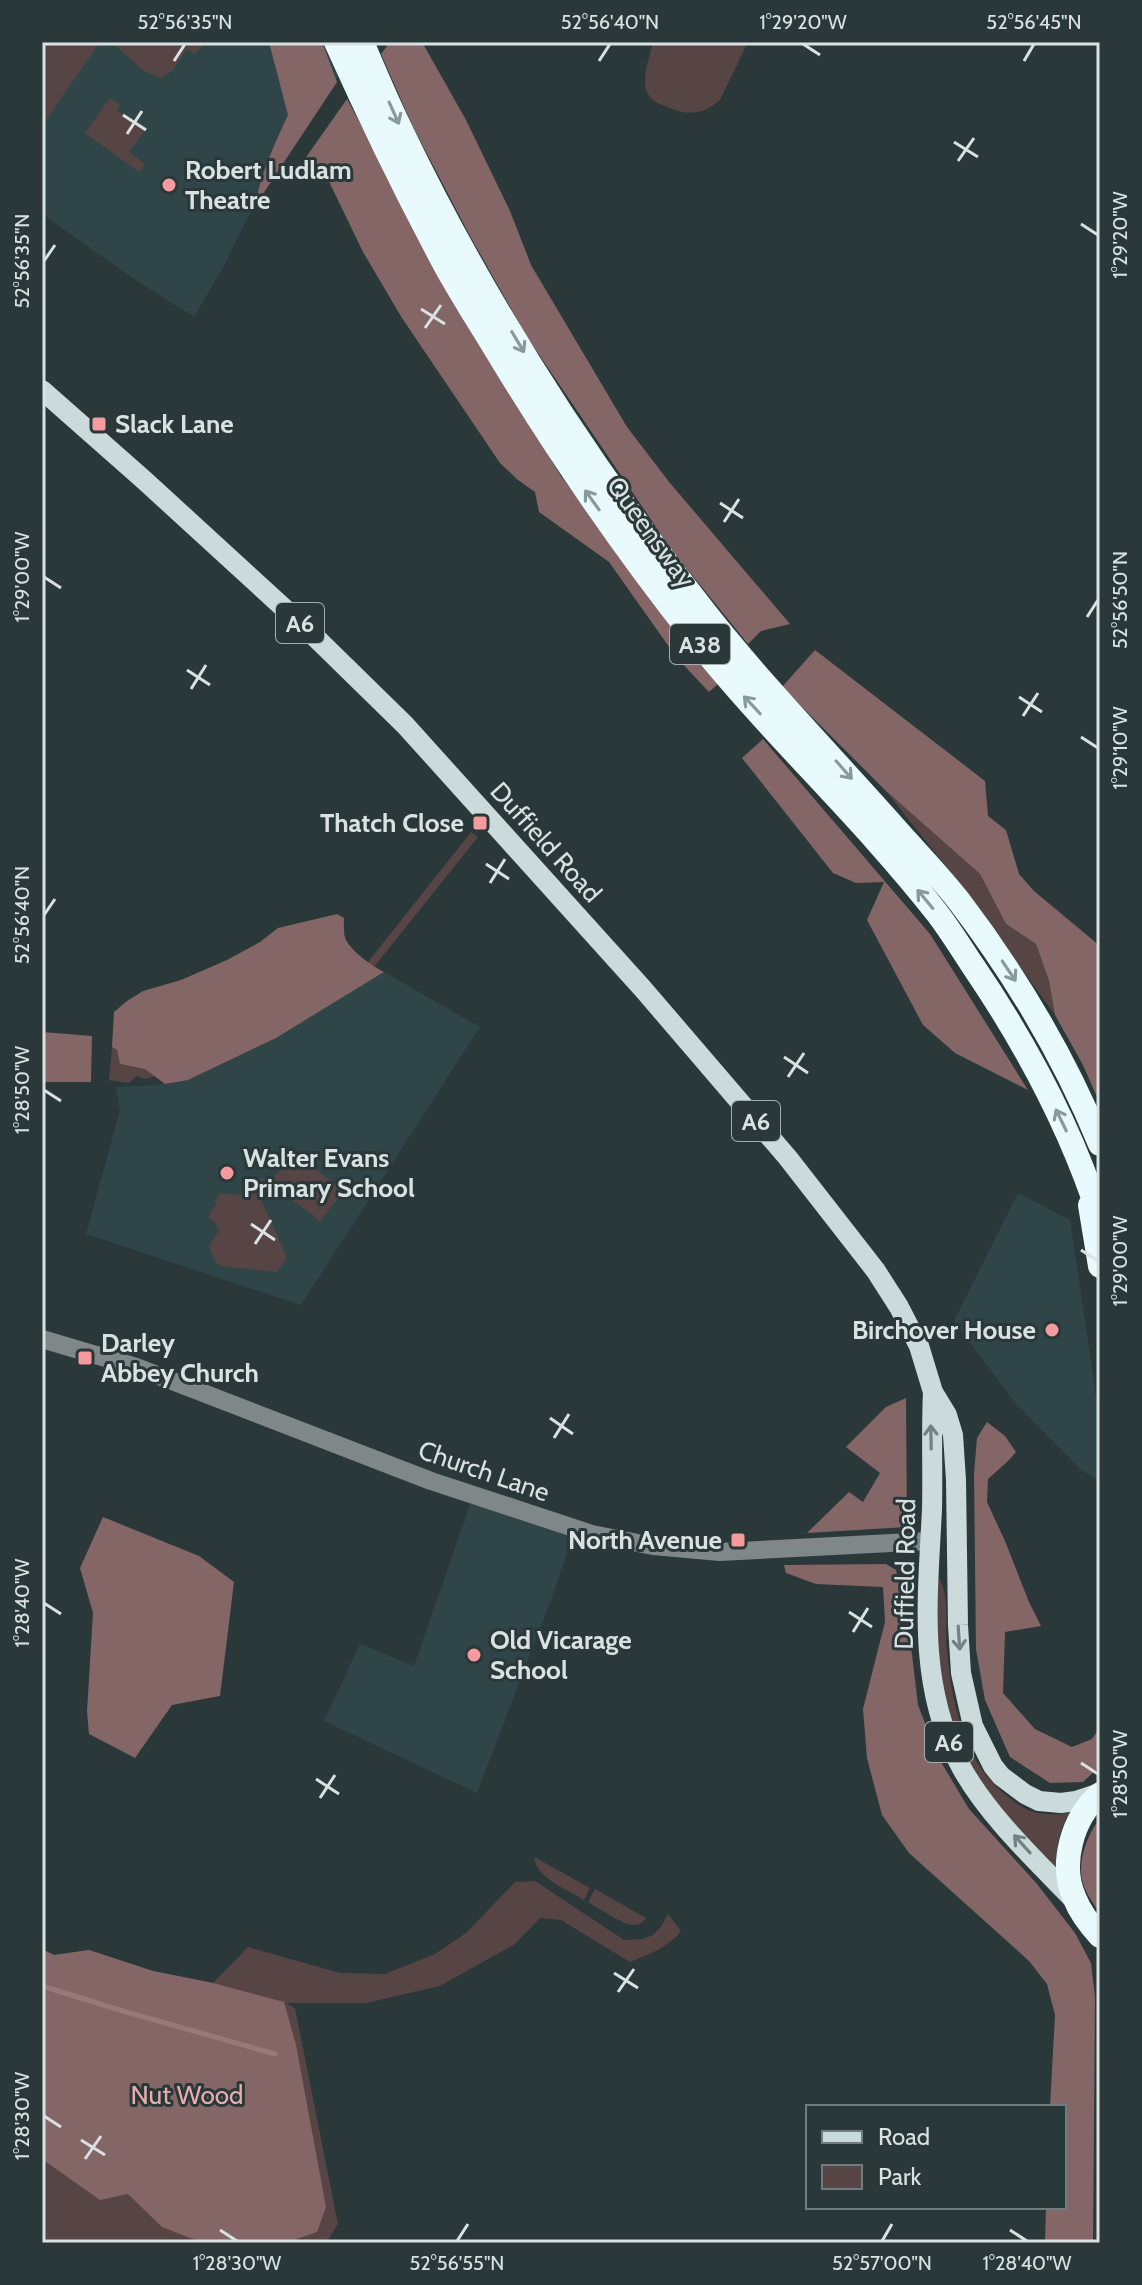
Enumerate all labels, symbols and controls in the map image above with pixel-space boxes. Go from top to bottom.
text: 52°56'35"N [138,10,232,34]
text: 52°56'40"N [561,10,659,34]
text: 1°29'20"W [759,10,847,34]
text: 52°56'45"N [986,10,1082,34]
one-way arrow [387,101,402,125]
place label: Robert Ludlam Theatre [185,154,352,216]
marker: Robert Ludlam Theatre [160,176,178,194]
text: 1°29'20"W [1108,191,1132,279]
text: 52°56'35"N [10,214,34,308]
one-way arrow [510,330,526,353]
place label: Slack Lane [115,408,234,440]
marker: Slack Lane [90,415,108,433]
street label: Queensway [600,470,702,594]
one-way arrow [584,490,600,512]
text: 1°29'00"W [10,531,34,622]
text: 52°56'50"N [1108,551,1132,649]
road number: A6 [276,603,324,643]
road number: A38 [670,624,730,664]
one-way arrow [744,695,762,715]
text: 1°29'10"W [1108,706,1132,790]
one-way arrow [835,760,853,780]
street label: Duffield Road [484,775,608,909]
place label: Thatch Close [320,807,464,839]
marker: Thatch Close [471,814,489,832]
text: 52°56'40"N [10,866,34,964]
one-way arrow [916,889,934,909]
one-way arrow [1001,959,1017,982]
text: 1°28'50"W [10,1046,34,1134]
road number: A6 [732,1101,780,1141]
one-way arrow [1053,1108,1069,1132]
place label: Walter Evans Primary School [243,1142,415,1204]
marker: Walter Evans Primary School [218,1164,236,1182]
text: 1°29'00"W [1108,1215,1132,1306]
place label: Birchover House [852,1314,1036,1346]
marker: Birchover House [1043,1321,1061,1339]
place label: Darley Abbey Church [101,1327,259,1389]
marker: Darley Abbey Church [76,1349,94,1367]
one-way arrow [924,1424,939,1450]
street label: Church Lane [414,1434,554,1508]
street label: Duffield Road [888,1498,922,1650]
place label: North Avenue [568,1524,722,1556]
marker: North Avenue [729,1531,747,1549]
text: 1°28'40"W [10,1558,34,1647]
place label: Old Vicarage School [490,1624,632,1686]
one-way arrow [952,1624,967,1651]
marker: Old Vicarage School [465,1646,483,1664]
road number: A6 [925,1722,973,1762]
text: 1°28'50"W [1108,1730,1132,1818]
one-way arrow [1014,1835,1032,1855]
text: 1°28'30"W [10,2072,34,2160]
park label: Nut Wood [131,2079,243,2111]
legend [806,2105,1066,2209]
text: Road [878,2122,930,2151]
text: Park [878,2162,921,2191]
text: 1°28'30"W [193,2251,281,2275]
text: 52°56'55"N [410,2251,504,2275]
text: 52°57'00"N [832,2251,932,2275]
text: 1°28'40"W [983,2251,1072,2275]

